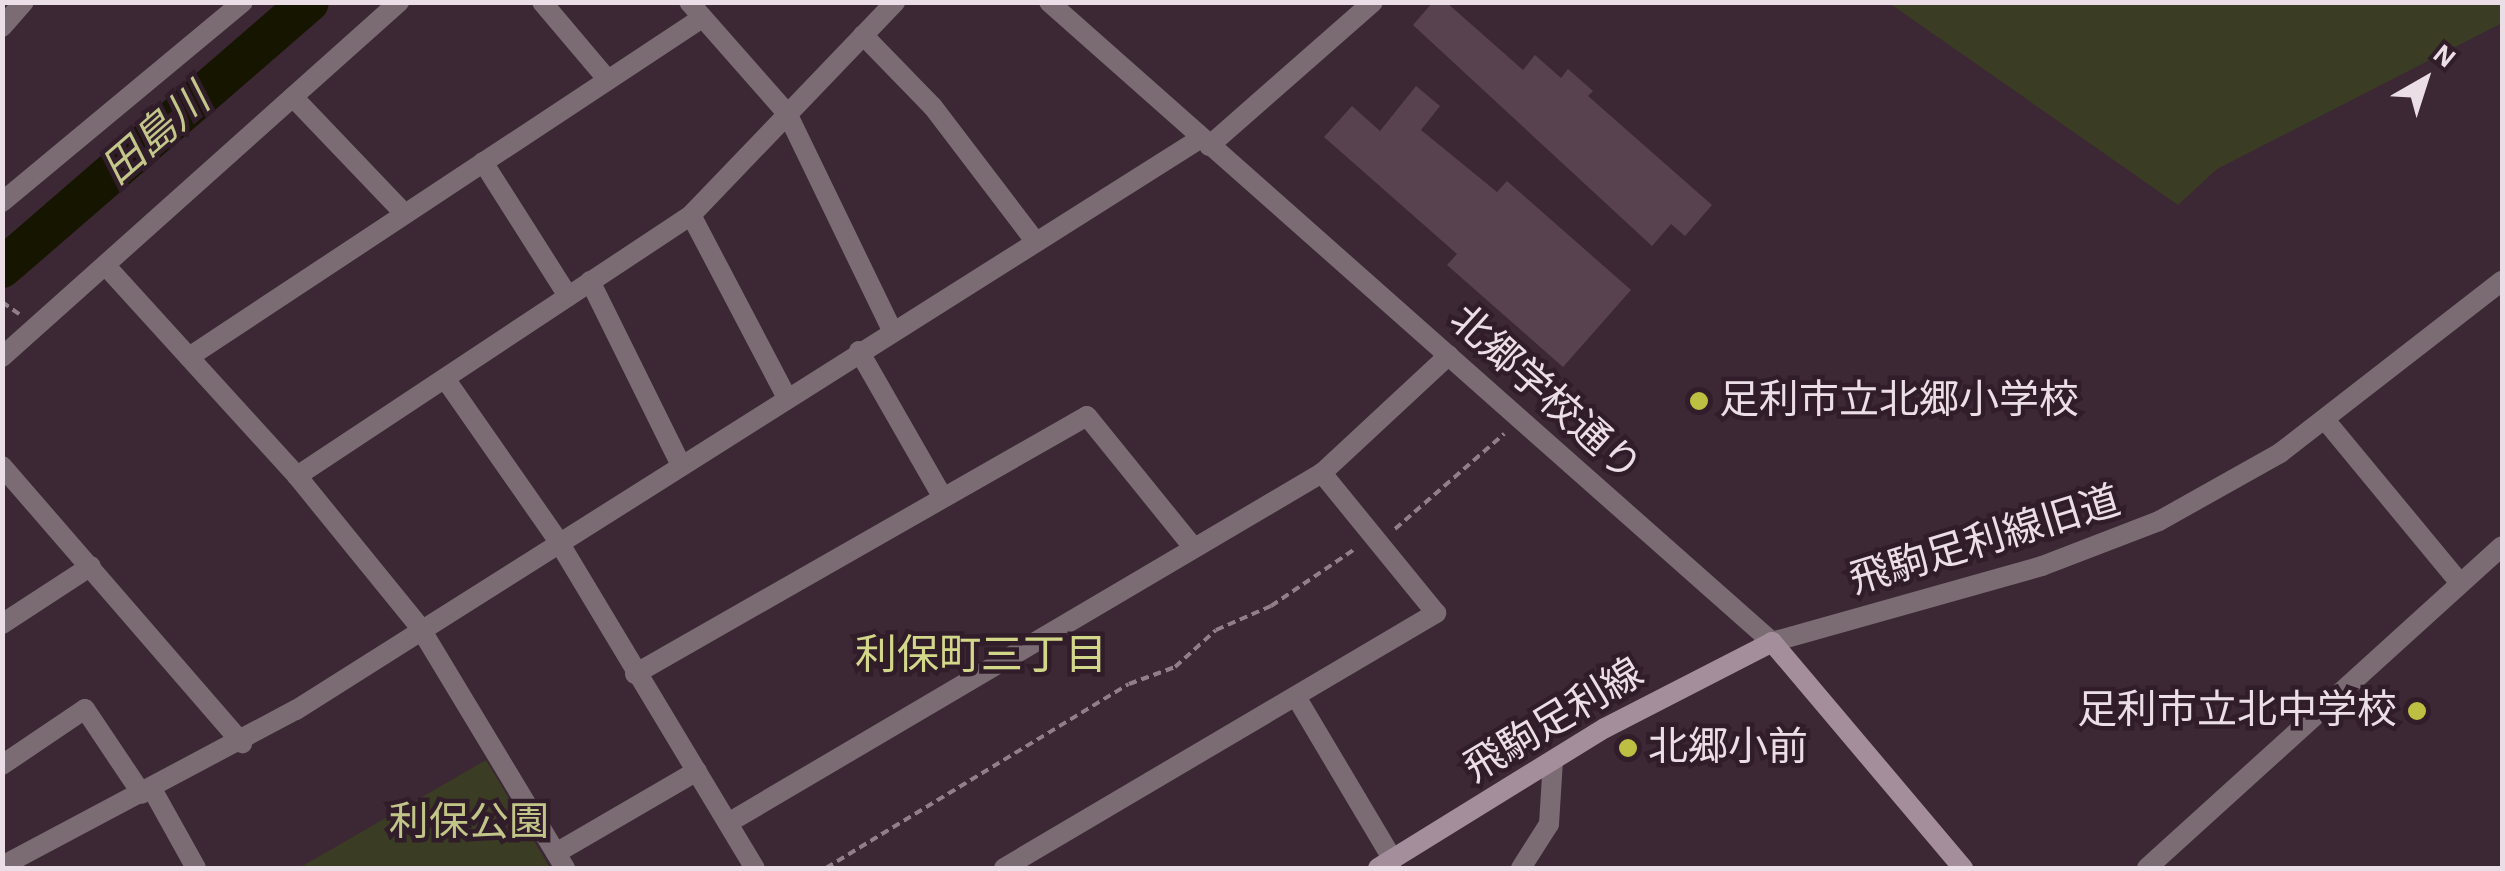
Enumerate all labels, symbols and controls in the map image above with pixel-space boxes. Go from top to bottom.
north arrow [2375,30,2475,130]
text: N [2428,40,2460,74]
water label: 田島川 [92,75,220,195]
street label: 北郷学校通り [1440,296,1650,492]
place label: 足利市立北郷小学校 [1719,377,2079,425]
marker: 足利市立北郷小学校 [1688,390,1710,412]
street label: 飛駒足利線旧道 [1844,477,2126,605]
district label: 利保町三丁目 [855,631,1107,681]
street label: 飛駒足利線 [1456,649,1652,793]
place label: 足利市立北中学校 [2077,687,2397,735]
marker: 足利市立北中学校 [2406,700,2428,722]
place label: 北郷小前 [1648,724,1808,772]
marker: 北郷小前 [1617,737,1639,759]
park label: 利保公園 [389,799,549,847]

